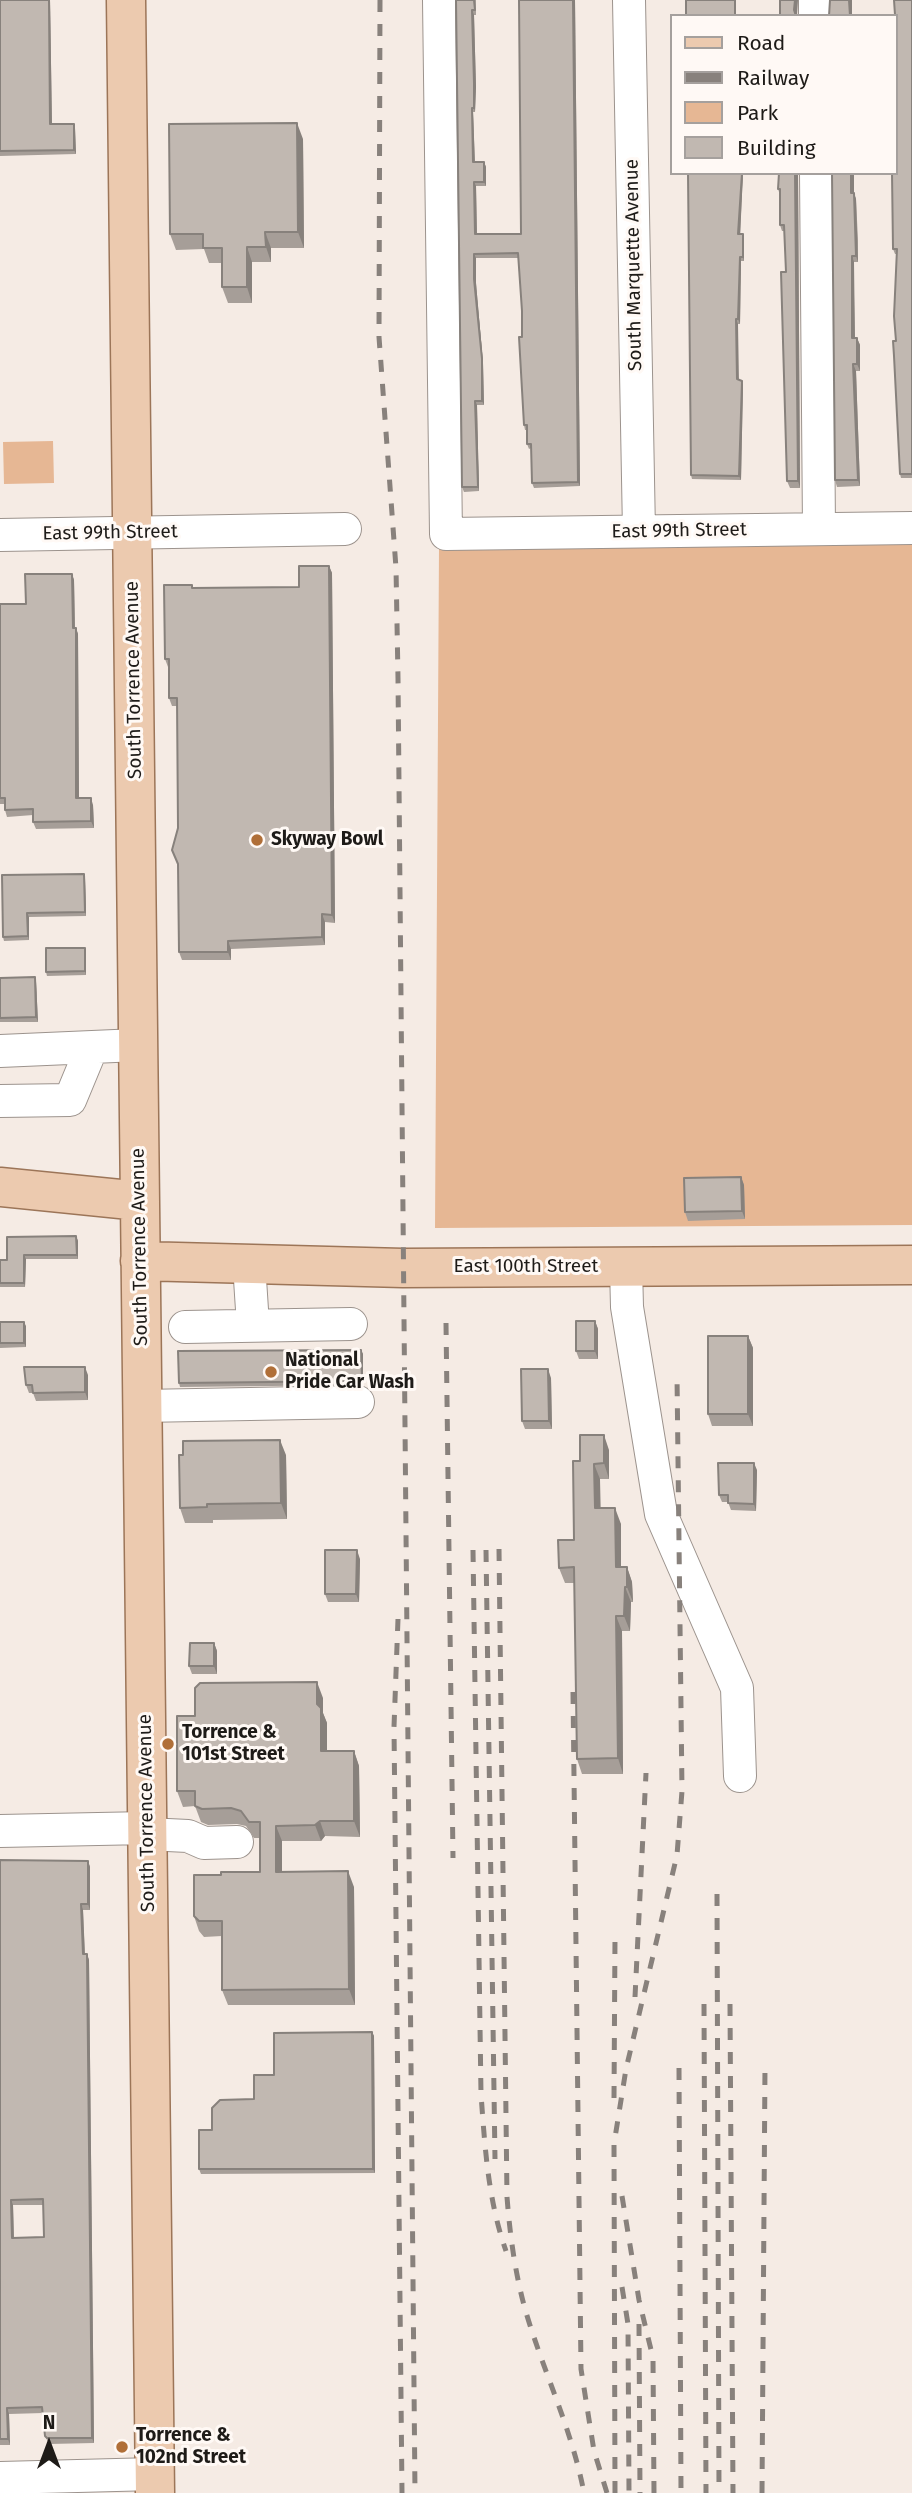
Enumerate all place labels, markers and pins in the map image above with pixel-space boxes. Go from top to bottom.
place label: Skyway Bowl [271,829,383,851]
marker: Skyway Bowl [249,832,265,848]
place label: National Pride Car Wash [285,1350,415,1394]
marker: National Pride Car Wash [263,1364,279,1380]
place label: Torrence & 101st Street [182,1722,285,1766]
marker: Torrence & 101st Street [160,1736,176,1752]
place label: Torrence & 102nd Street [136,2425,246,2469]
marker: Torrence & 102nd Street [114,2439,130,2455]

